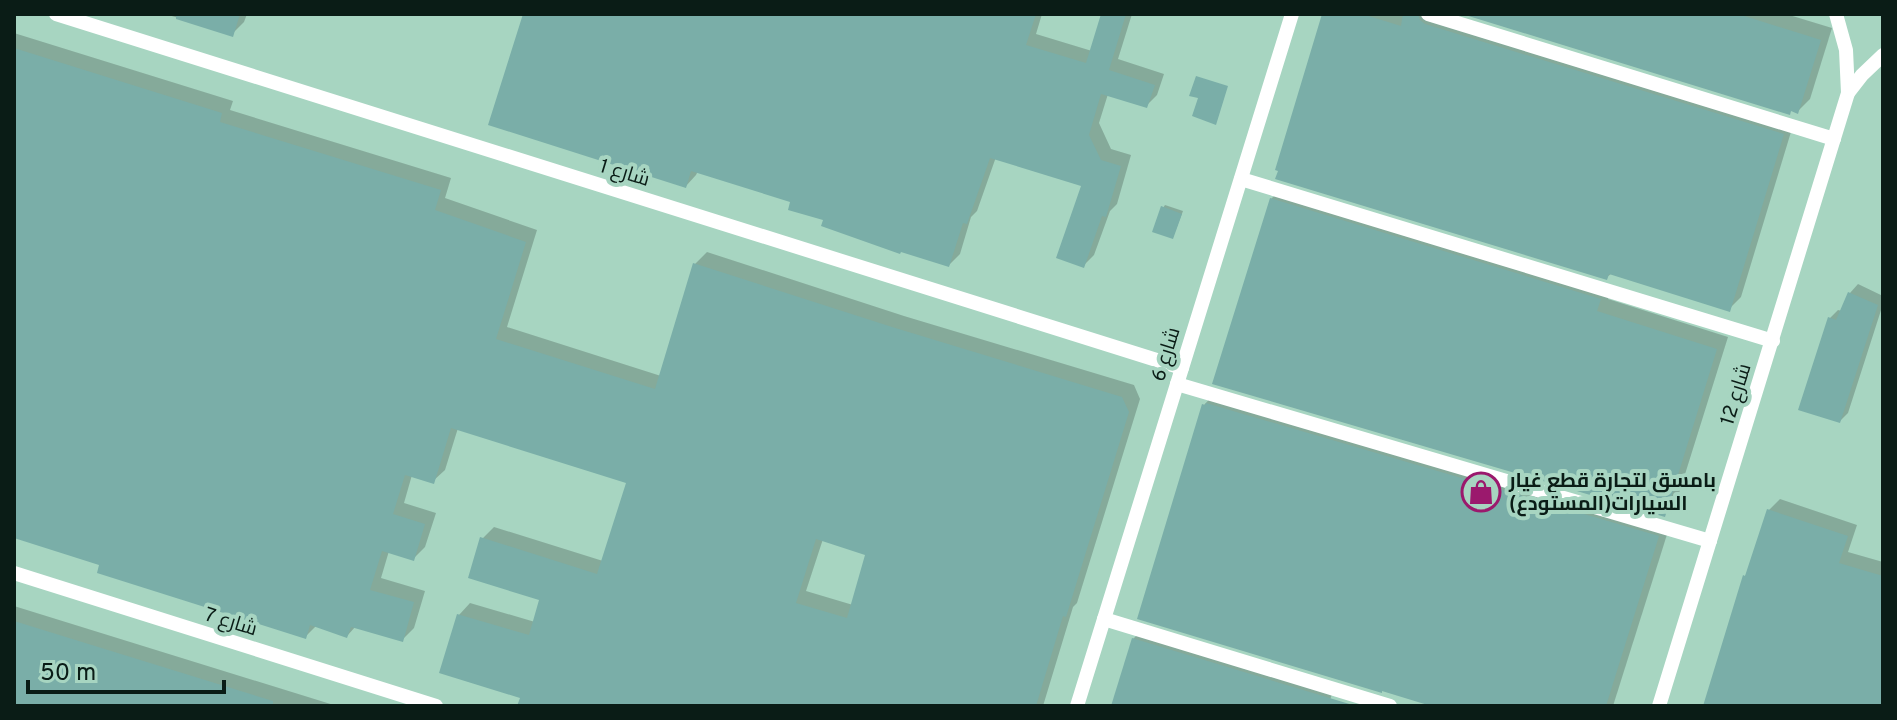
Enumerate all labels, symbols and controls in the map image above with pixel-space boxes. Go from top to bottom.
street label: شارع 1 [596,154,653,194]
street label: شارع 6 [1146,324,1187,385]
street label: شارع 12 [1715,361,1759,429]
place label: بامسق لتجارة قطع غيار السيارات(المستودع) [1508,469,1716,518]
shop icon: بامسق لتجارة قطع غيار السيارات(المستودع) [1460,471,1502,513]
street label: شارع 7 [201,603,260,643]
scale bar [28,644,224,694]
text: 50 m [40,659,96,689]

